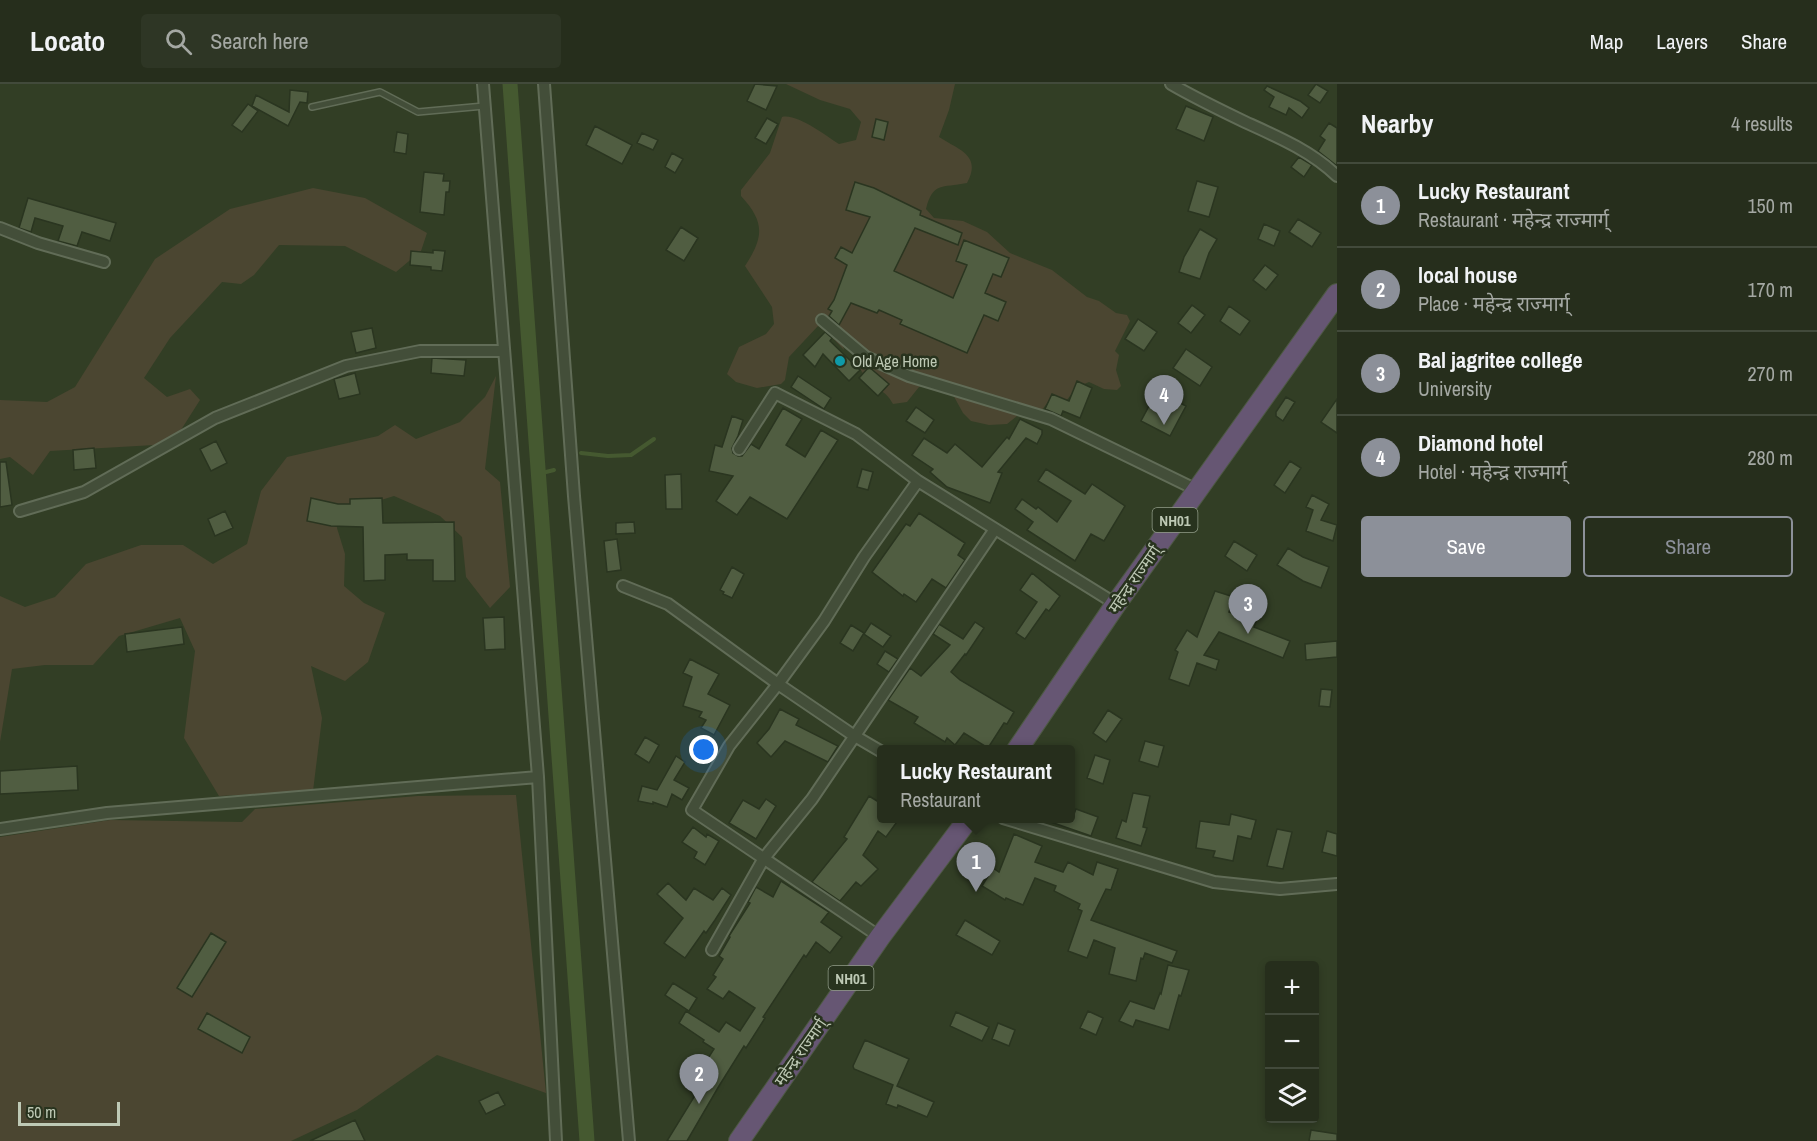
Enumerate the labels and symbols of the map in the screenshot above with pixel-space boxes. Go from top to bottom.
place label: Old Age Home [852,350,937,372]
marker: Old Age Home [833,354,847,368]
pin: 4 [1144,376,1184,425]
road number: NH01 [1152,508,1198,532]
street label: महेन्द्र राज्मार्ग् [1103,538,1167,617]
pin: 3 [1228,584,1268,634]
your location [689,735,718,764]
pin: 1 [956,842,996,892]
road number: NH01 [828,966,874,990]
street label: महेन्द्र राज्मार्ग् [769,1011,833,1090]
pin: 2 [680,1054,718,1104]
scale bar [18,1099,120,1126]

